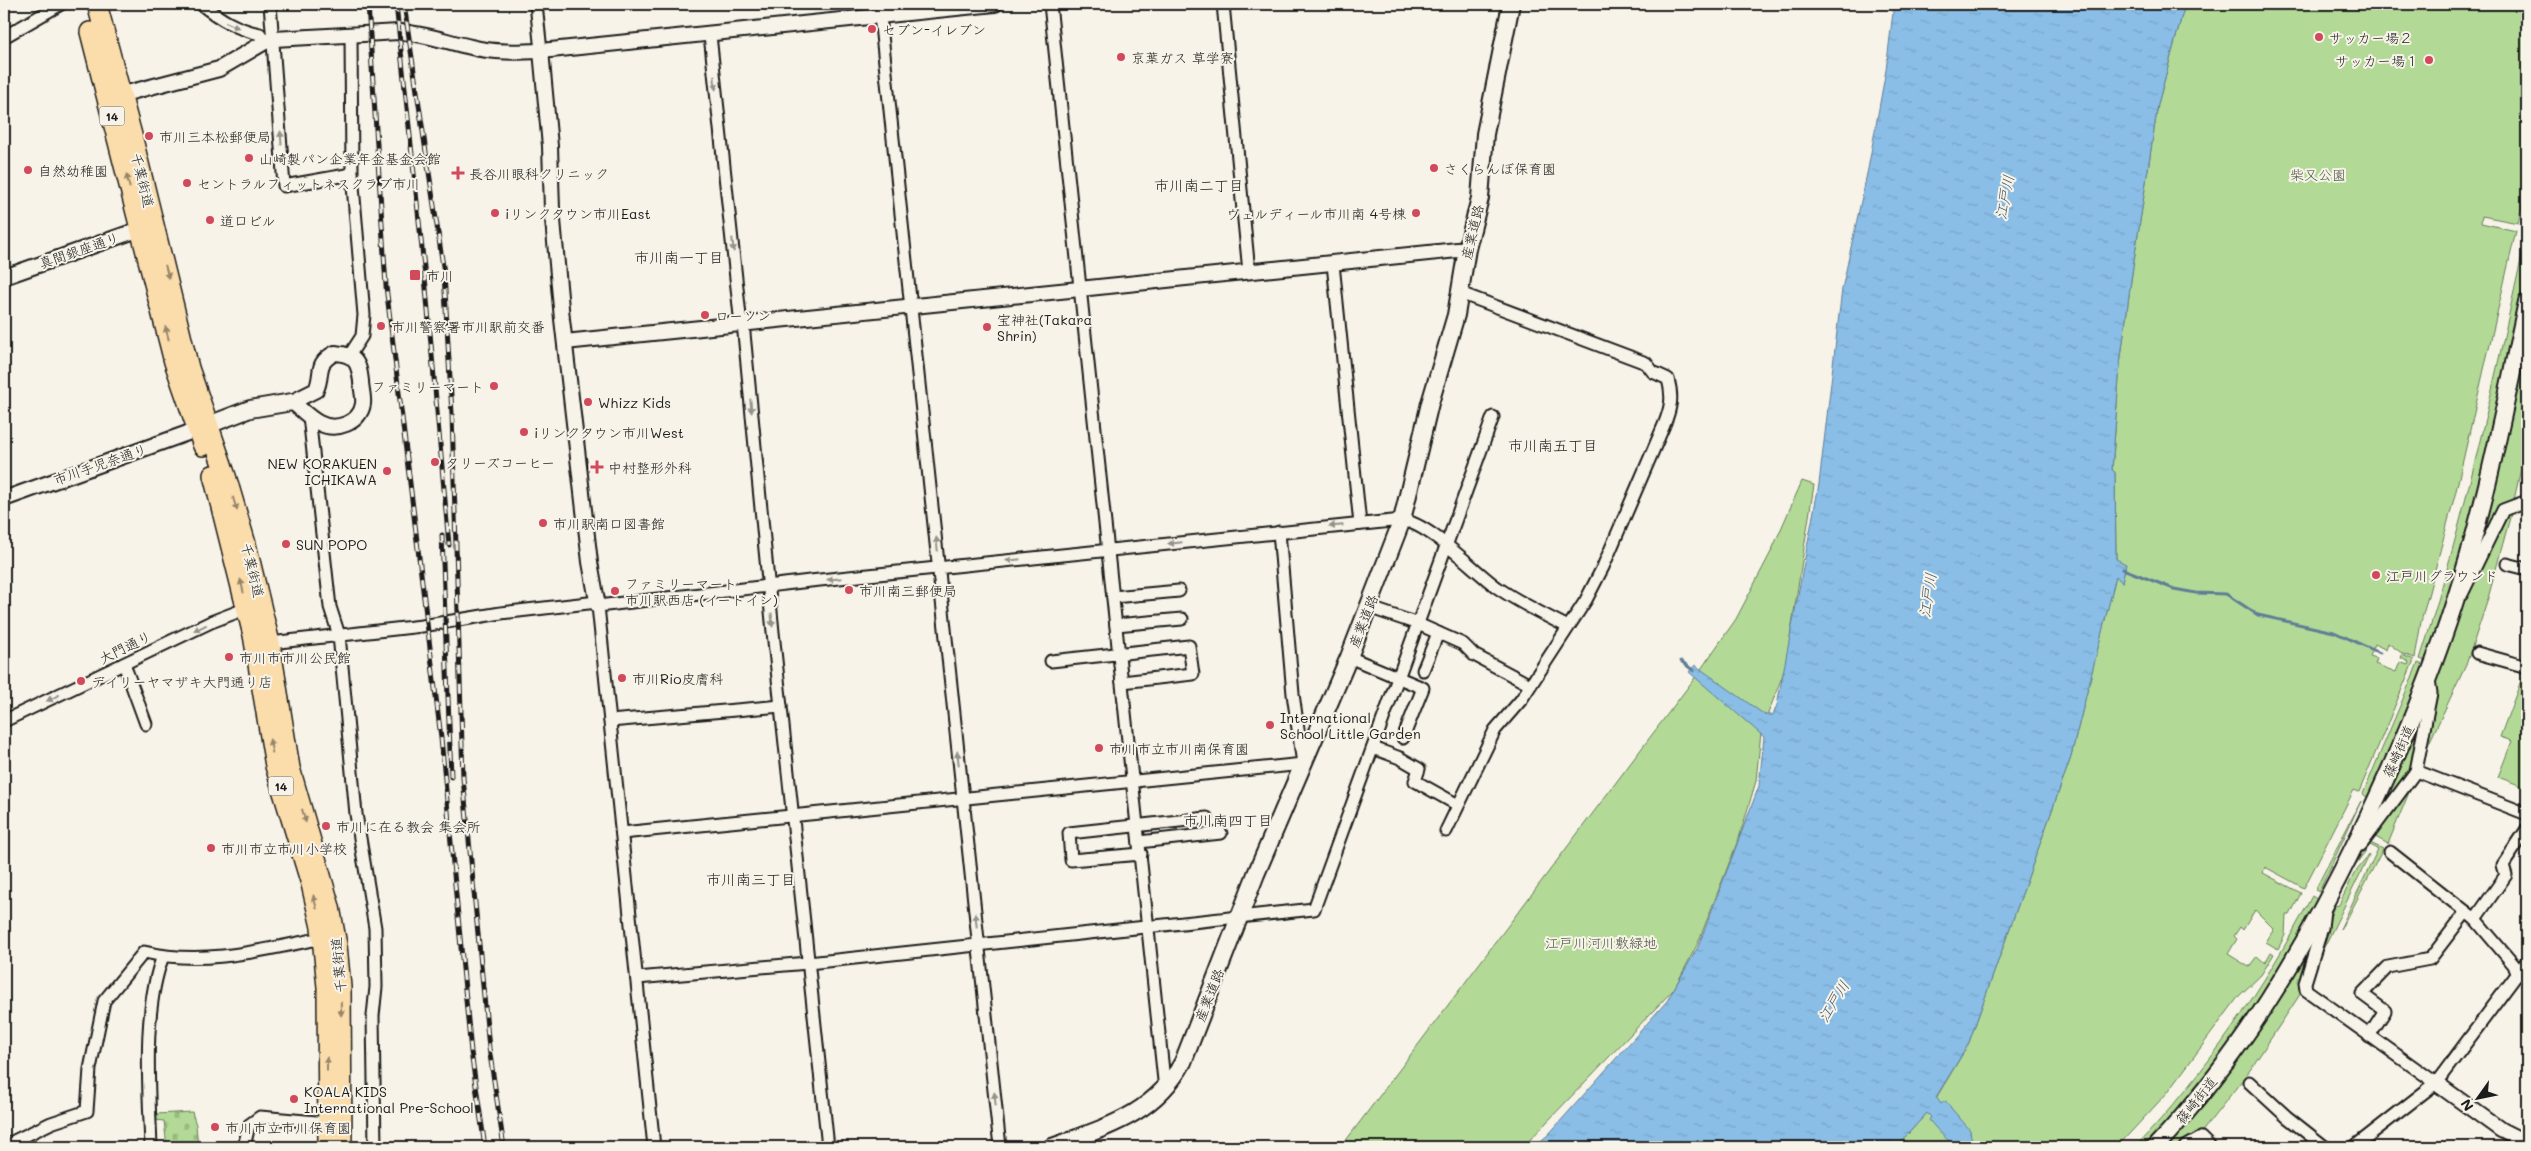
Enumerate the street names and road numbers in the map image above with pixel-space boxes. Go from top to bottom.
road number: 14 [100,106,124,125]
street label: 千葉街道 [127,151,159,209]
street label: 産業道路 [1456,203,1488,261]
street label: 真間銀座通り [36,227,122,273]
street label: 市川手児奈通り [51,439,149,489]
street label: 千葉街道 [237,541,269,599]
street label: 産業道路 [1344,591,1382,651]
street label: 大門通り [96,626,154,668]
street label: 篠崎街道 [2378,722,2418,780]
road number: 14 [268,776,294,796]
street label: 千葉街道 [326,936,350,994]
street label: 産業道路 [1190,965,1228,1025]
street label: 篠崎街道 [2171,1072,2221,1128]

